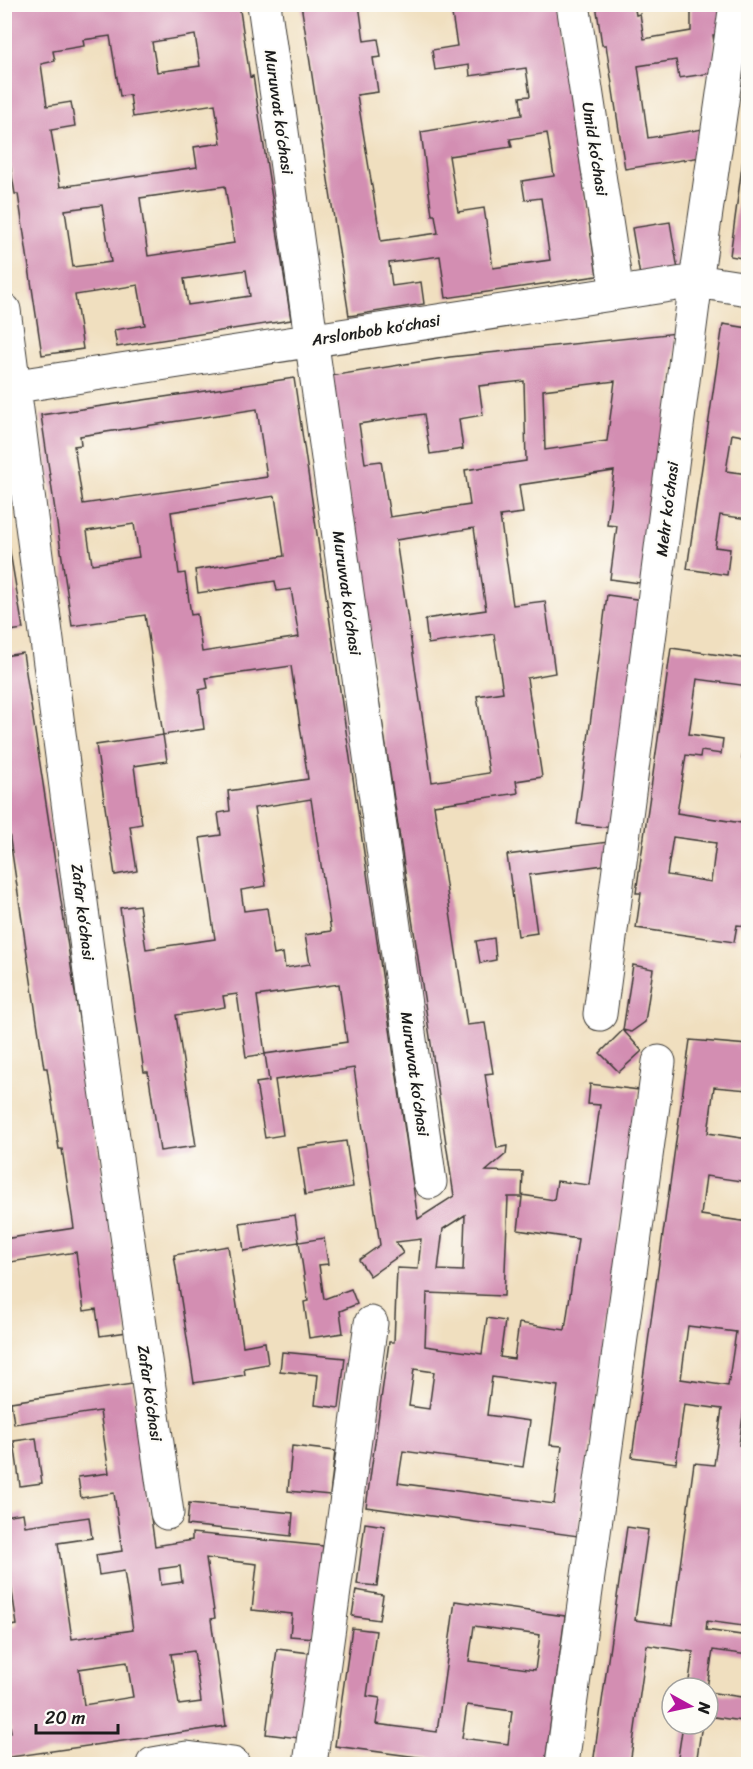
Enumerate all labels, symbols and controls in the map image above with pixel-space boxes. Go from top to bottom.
street label: Muruvvat koʻchasi [256,48,302,177]
street label: Umid koʻchasi [573,100,617,199]
street label: Arslonbob koʻchasi [309,305,443,355]
street label: Mehr koʻchasi [647,459,687,558]
street label: Muruvvat koʻchasi [324,529,370,658]
street label: Zafar koʻchasi [63,862,103,963]
street label: Muruvvat koʻchasi [392,1010,438,1139]
street label: Zafar koʻchasi [129,1343,171,1444]
north arrow [660,1676,720,1736]
scale bar [36,1697,118,1735]
text: N [689,1700,720,1716]
text: 20 m [45,1702,85,1734]

